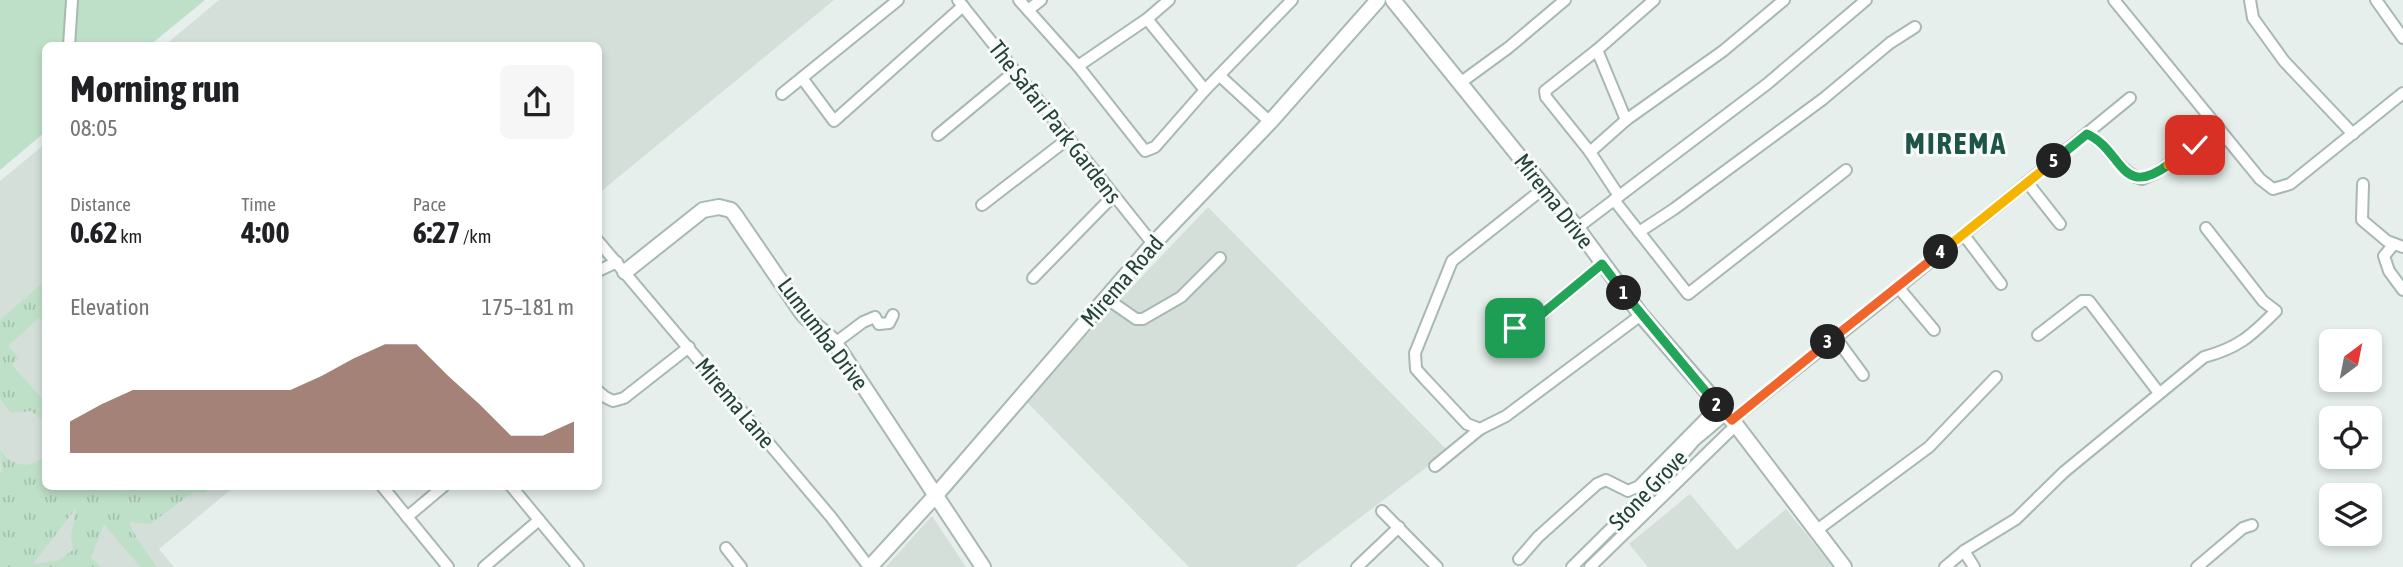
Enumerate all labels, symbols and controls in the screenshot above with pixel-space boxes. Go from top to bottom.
street label: The Safari Park Gardens [984,36,1126,208]
button: share [500,65,574,139]
text: Morning run [70,67,240,110]
text: 08:05 [70,115,118,141]
pin [2165,115,2225,175]
district label: MIREMA [1905,126,2007,160]
icon: check [2176,126,2214,164]
pin: 5 [2036,144,2072,178]
street label: Mirema Drive [1509,148,1599,254]
text: 5 [2049,149,2058,171]
text: Distance [70,193,131,215]
text: Time [241,193,276,215]
text: Pace [413,193,446,215]
text: 0.62 [70,215,118,249]
text: 4:00 [241,215,290,249]
text: 6:27 [413,215,460,249]
text: km [118,225,142,247]
text: /km [460,225,491,247]
street label: Mirema Road [1075,230,1169,332]
pin: 4 [1924,234,1958,270]
text: 4 [1936,240,1945,262]
street label: Lumumba Drive [772,273,874,395]
pin: 1 [1606,276,1642,310]
text: 1 [1619,281,1628,303]
text: Elevation [70,294,150,320]
text: 175–181 m [481,294,574,320]
pin [1485,298,1545,358]
icon: arrive [1496,309,1534,347]
pin: 3 [1811,324,1846,360]
north arrow [2319,329,2382,392]
map controls [2319,329,2382,546]
text: 3 [1823,330,1832,352]
street label: Mirema Lane [690,353,780,453]
pin: 2 [1700,388,1734,422]
text: 2 [1712,393,1721,415]
button: locate [2319,406,2382,469]
street label: Stone Grove [1604,445,1692,535]
button: layers [2319,483,2382,546]

